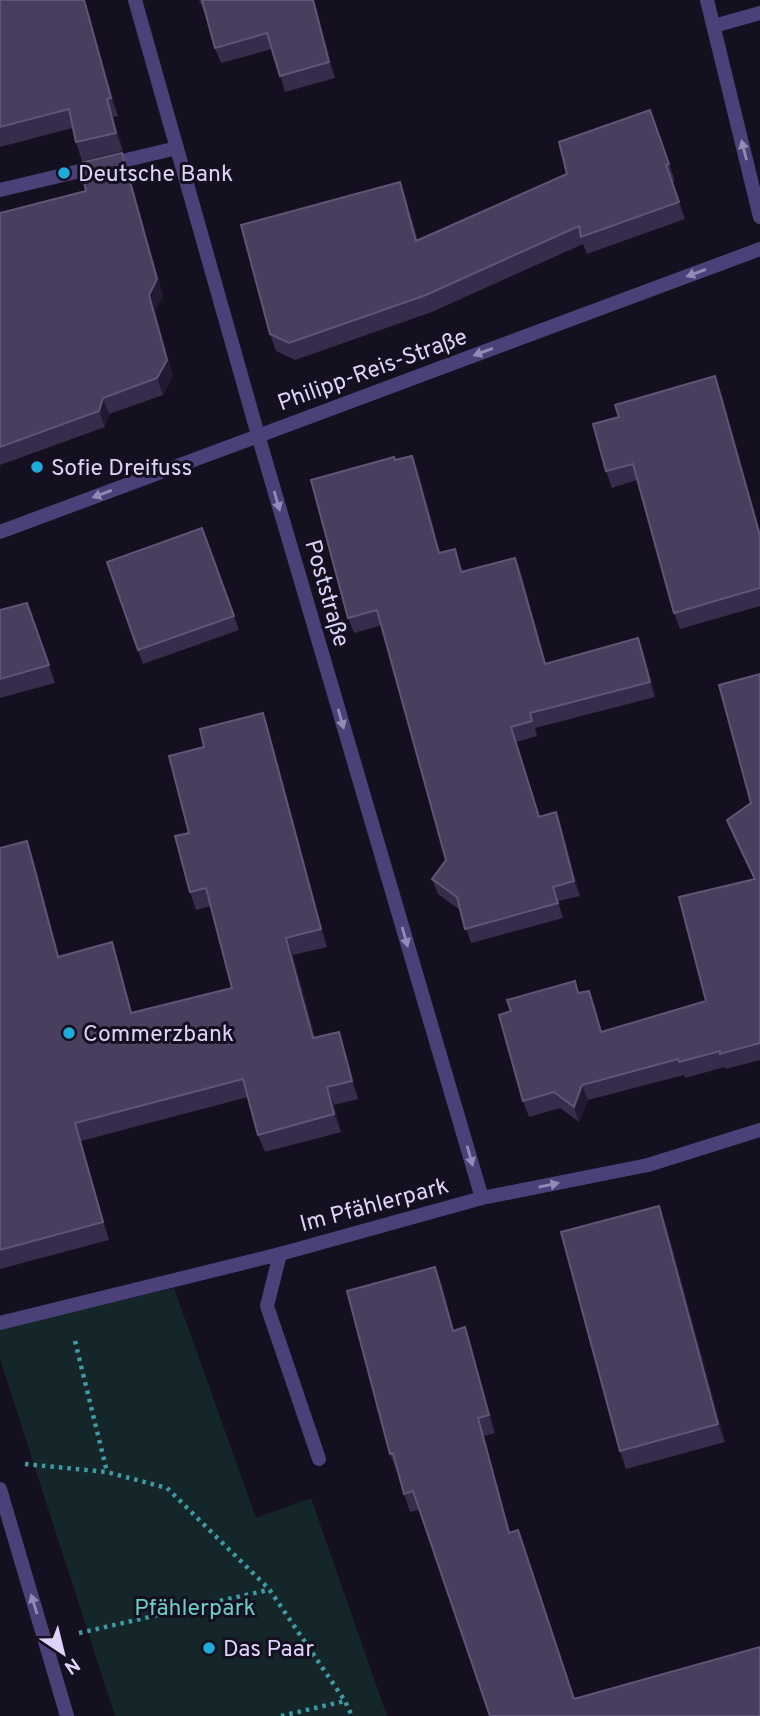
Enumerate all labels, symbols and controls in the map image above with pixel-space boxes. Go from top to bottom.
one-way arrow [738,139,749,161]
place label: Deutsche Bank [78,161,233,190]
marker: Deutsche Bank [56,165,72,181]
one-way arrow [686,267,707,278]
street label: Philipp-Reis-Straße [274,324,472,419]
one-way arrow [472,347,493,358]
place label: Sofie Dreifuss [51,455,192,484]
marker: Sofie Dreifuss [29,459,45,475]
one-way arrow [92,489,113,500]
one-way arrow [273,491,283,512]
street label: Poststraße [296,537,355,651]
one-way arrow [337,709,347,730]
one-way arrow [401,927,411,948]
place label: Commerzbank [83,1021,234,1050]
marker: Commerzbank [61,1025,77,1041]
one-way arrow [465,1145,475,1166]
street label: Im Pfählerpark [297,1173,452,1240]
one-way arrow [538,1179,560,1190]
one-way arrow [28,1593,38,1614]
park label: Pfählerpark [134,1595,256,1624]
north arrow [28,1618,98,1688]
place label: Das Paar [223,1636,314,1665]
marker: Das Paar [201,1640,217,1656]
text: N [59,1652,84,1679]

